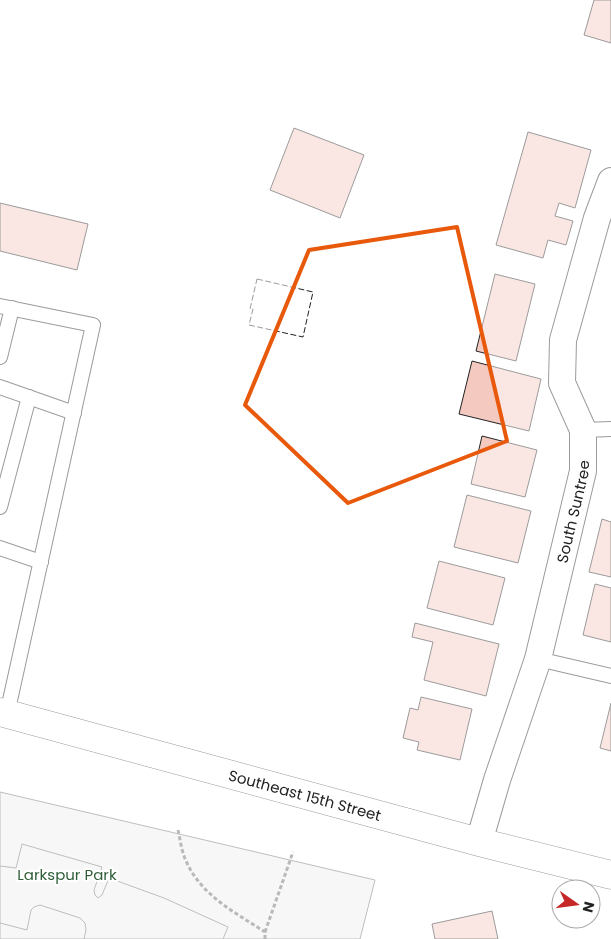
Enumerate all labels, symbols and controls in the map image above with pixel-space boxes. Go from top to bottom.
street label: South Suntree [551,460,594,565]
street label: Southeast 15th Street [226,764,384,825]
park label: Larkspur Park [17,864,117,885]
north arrow [551,879,601,929]
text: N [578,900,600,915]

